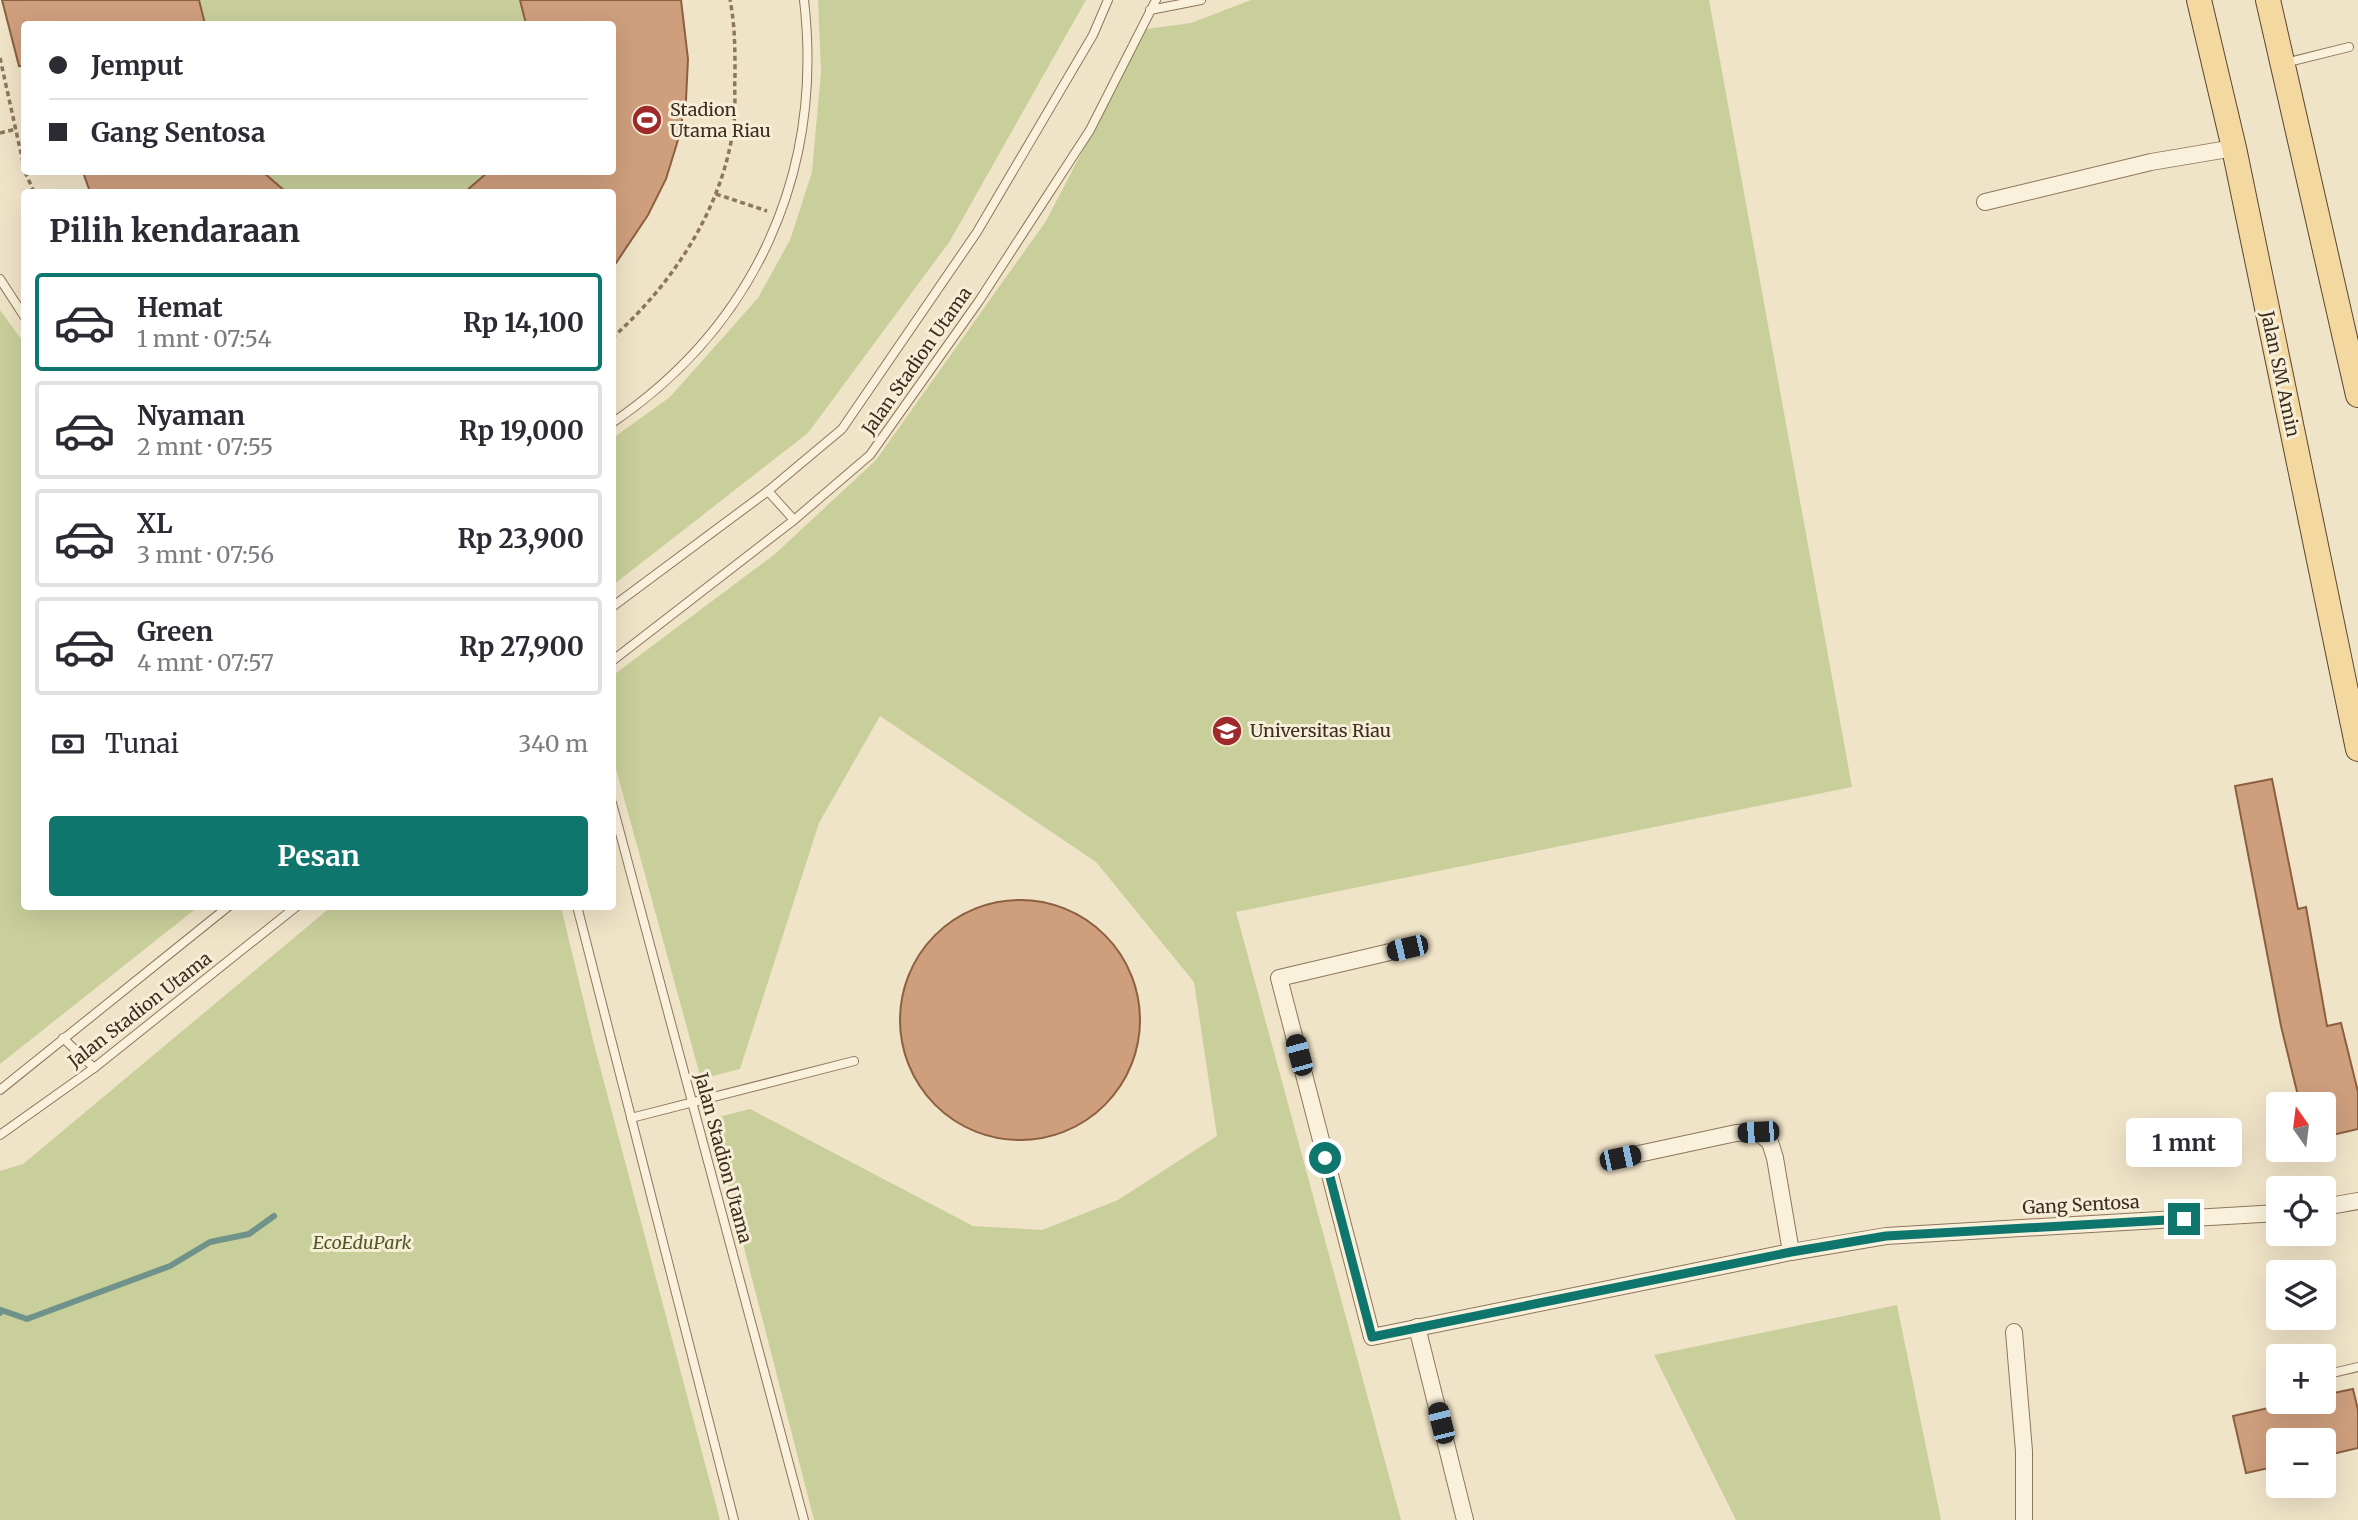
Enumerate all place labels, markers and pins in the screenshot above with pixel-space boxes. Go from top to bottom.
place label: Stadion Utama Riau [670,98,771,142]
sports icon: Stadion Utama Riau [630,103,664,137]
school or university icon: Universitas Riau [1210,714,1244,748]
place label: Universitas Riau [1250,719,1391,742]

